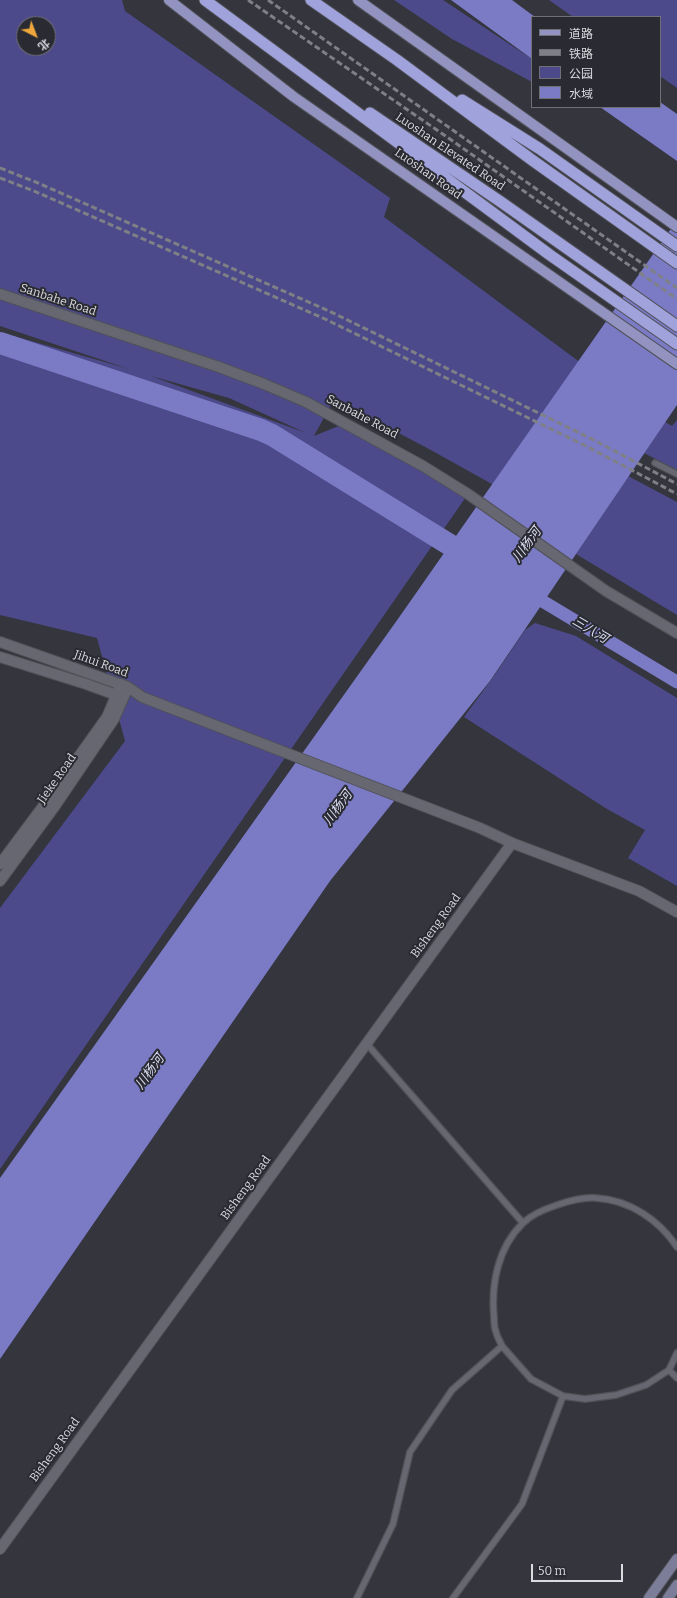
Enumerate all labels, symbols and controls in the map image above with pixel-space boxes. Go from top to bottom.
north arrow [16,16,56,56]
legend [531,16,661,108]
text: 道路 [569,27,593,41]
text: 北 [35,36,52,53]
text: 铁路 [569,47,593,61]
text: 公园 [569,67,593,81]
text: 水域 [569,87,593,101]
street label: Luoshan Elevated Road [393,110,507,194]
street label: Luoshan Road [392,146,464,202]
street label: Sanbahe Road [18,281,98,319]
street label: Sanbahe Road [324,392,400,442]
water label: 川杨河 [509,525,545,565]
water label: 三八河 [569,613,611,647]
street label: Jihui Road [72,648,130,680]
street label: Jieke Road [35,751,79,807]
water label: 川杨河 [320,788,356,828]
street label: Bisheng Road [408,891,464,961]
water label: 川杨河 [132,1052,168,1092]
street label: Bisheng Road [218,1153,274,1223]
street label: Bisheng Road [27,1415,83,1485]
scale bar [533,1556,625,1582]
text: 50 m [538,1564,566,1578]

